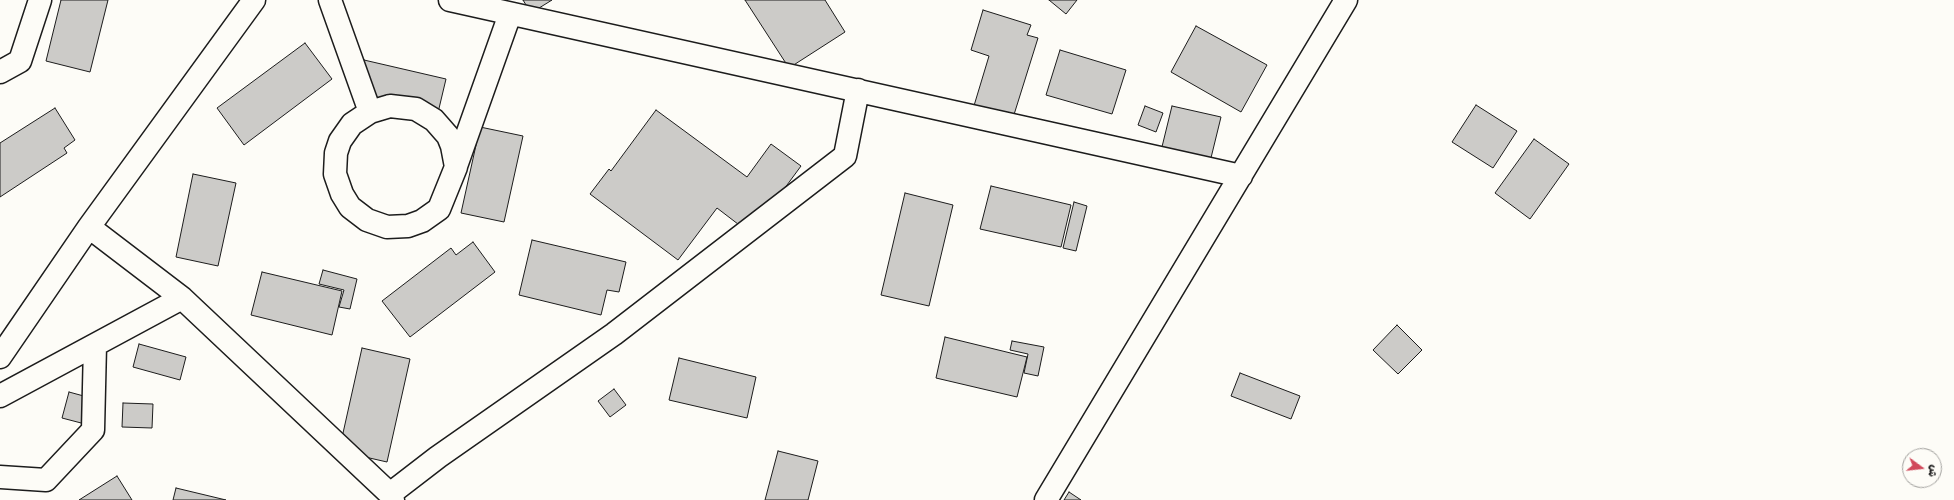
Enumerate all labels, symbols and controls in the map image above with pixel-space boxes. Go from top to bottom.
north arrow [1902,448,1942,488]
text: ش [1925,463,1941,478]

